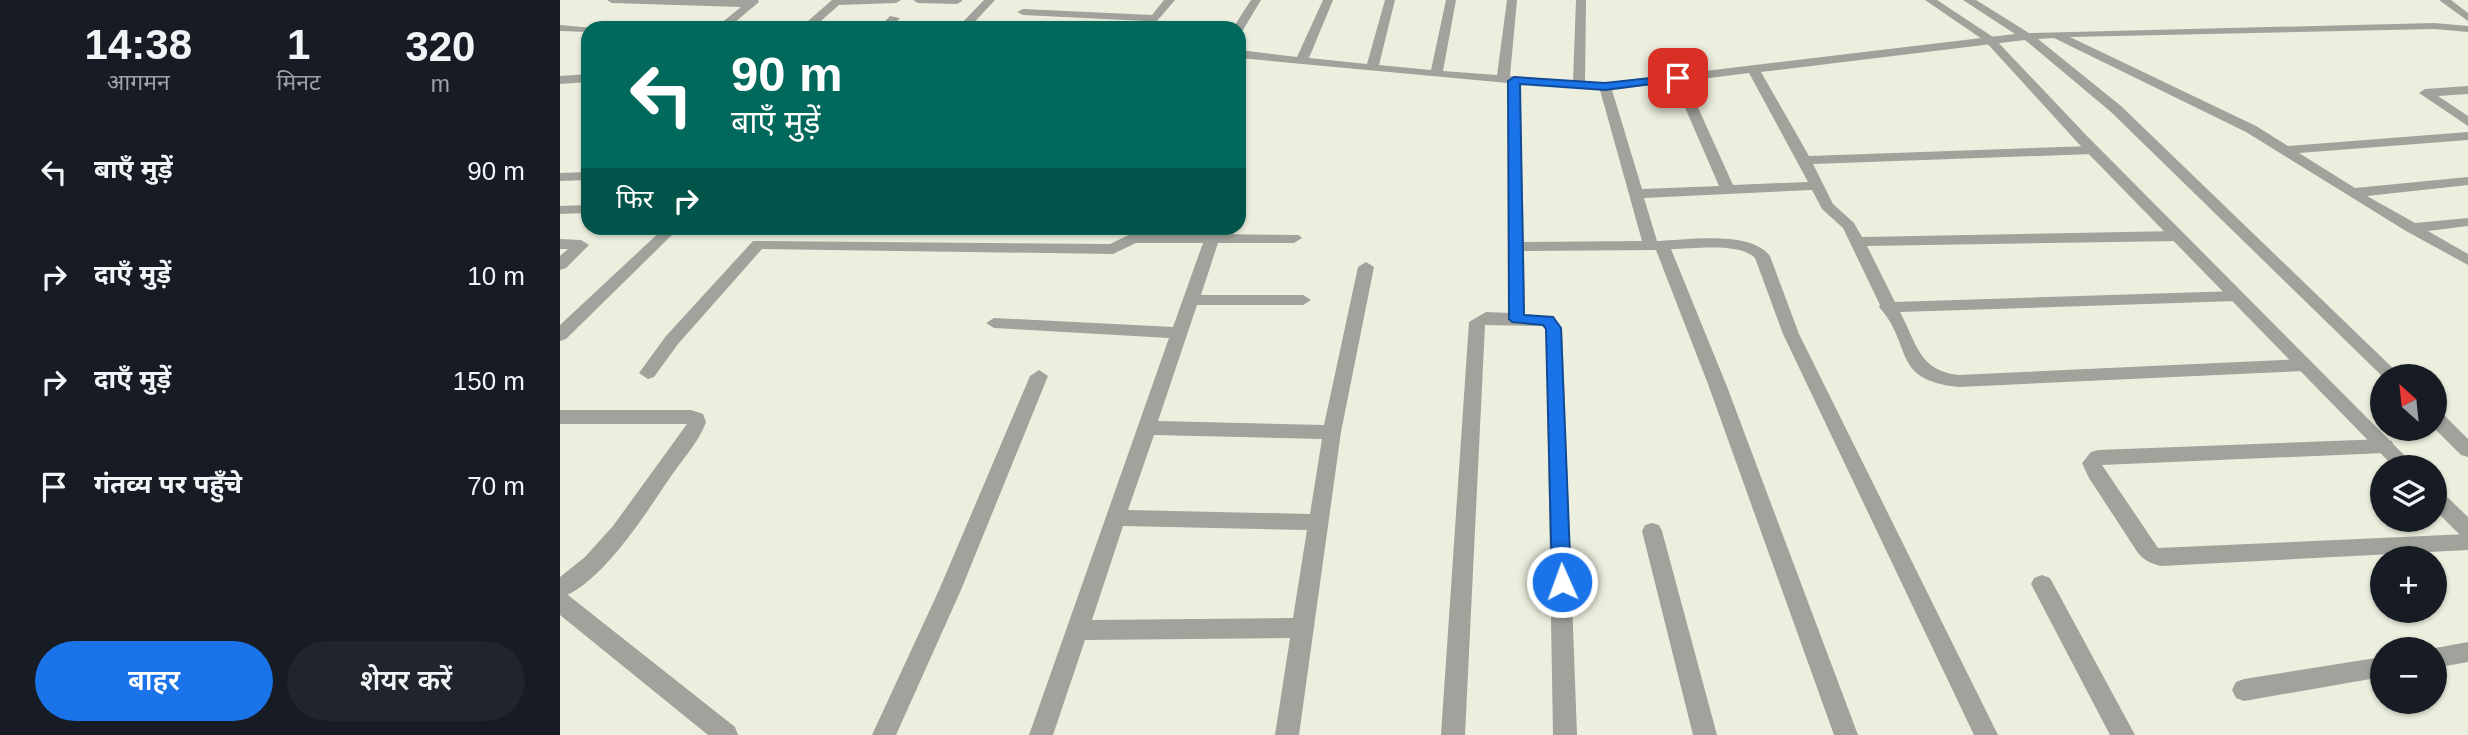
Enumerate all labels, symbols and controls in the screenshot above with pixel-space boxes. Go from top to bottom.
text: 14:38 [85,21,192,68]
text: 1 [287,21,310,68]
text: 320 [405,23,475,70]
text: 90 m [731,47,843,101]
pin [1648,48,1708,108]
icon: left [616,49,707,140]
icon: arrive [1659,59,1697,97]
text: आगमन [107,69,170,95]
text: मिनट [277,69,321,95]
text: m [431,71,450,97]
text: बाएँ मुड़ें [731,104,820,140]
icon: left [35,153,73,191]
text: बाएँ मुड़ें [94,154,173,184]
text: 90 m [467,156,525,186]
icon: right [667,182,705,220]
text: फिर [616,184,653,214]
icon: right [35,258,73,296]
text: दाएँ मुड़ें [94,259,171,289]
text: 10 m [467,261,525,291]
icon: right [35,363,73,401]
text: दाएँ मुड़ें [94,364,171,394]
north arrow [2370,364,2446,441]
map controls [2370,364,2447,714]
text: 150 m [453,366,525,396]
button: layers [2370,455,2447,532]
icon: arrive [35,468,73,506]
text: गंतव्य पर पहुँचे [94,469,242,499]
text: 70 m [467,471,525,501]
position arrow [1525,545,1599,619]
button: + [2370,546,2447,623]
button: − [2370,637,2447,714]
button: बाहर [35,641,273,721]
button: शेयर करें [287,641,525,721]

